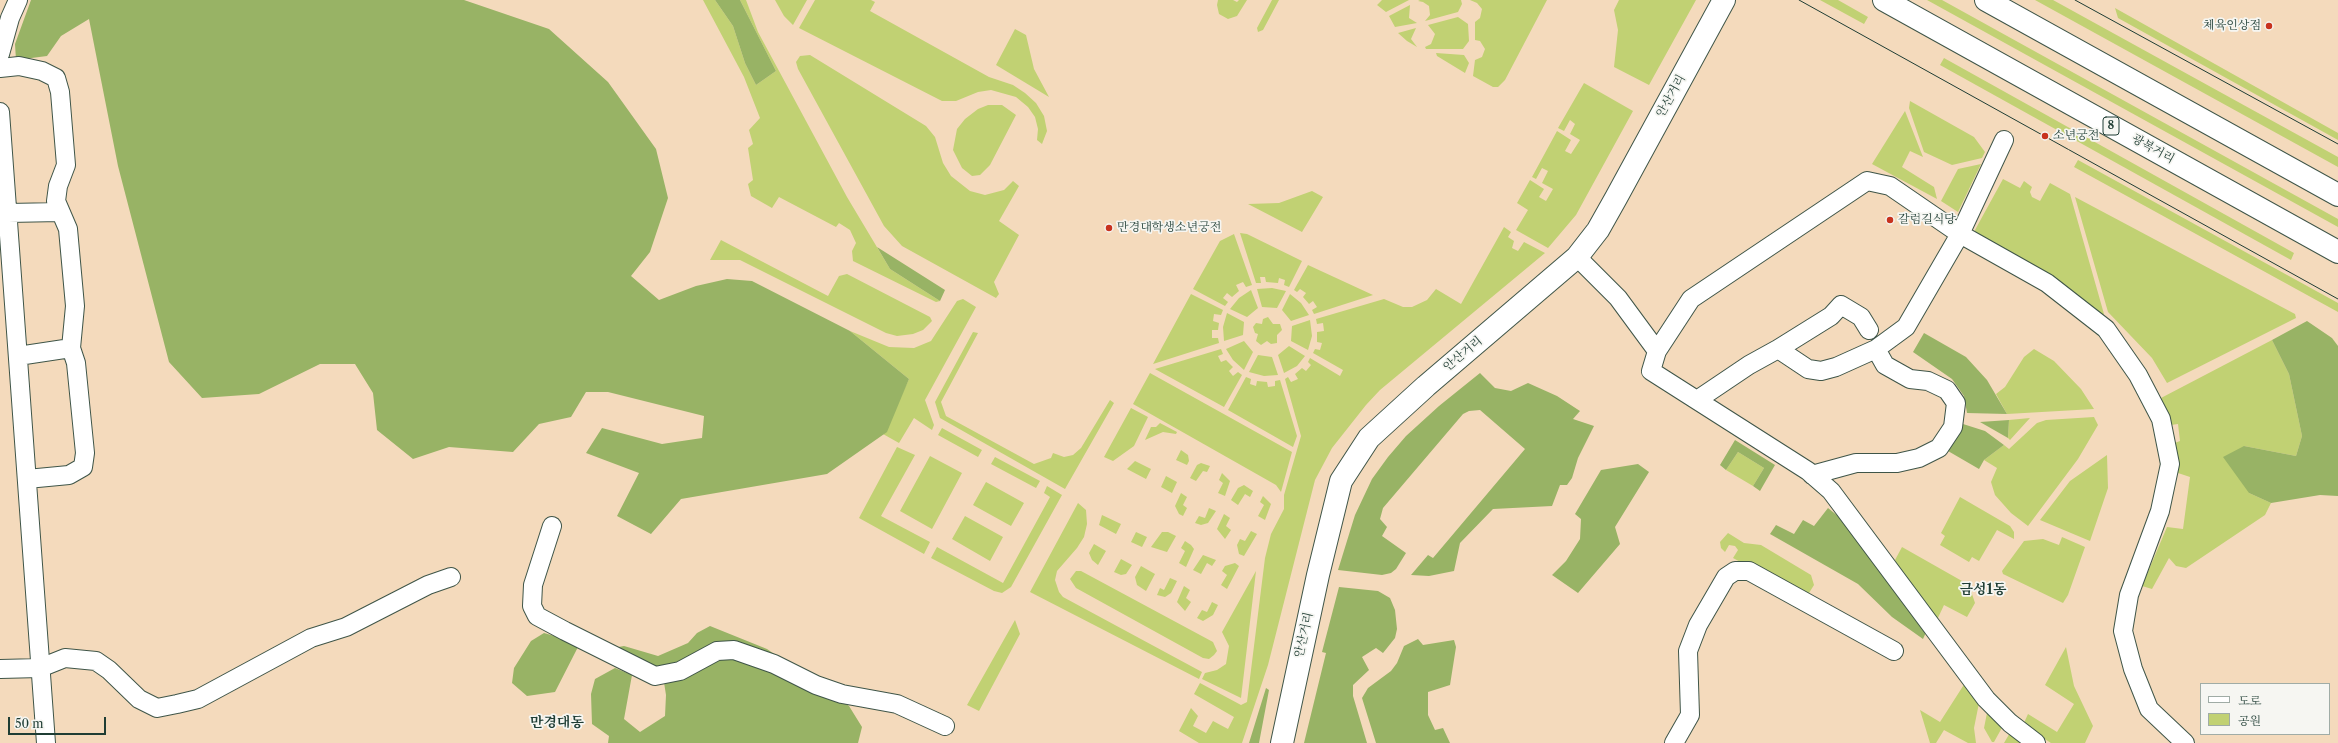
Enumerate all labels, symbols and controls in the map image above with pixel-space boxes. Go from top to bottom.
place label: 체육인상점 [2203,19,2261,33]
marker: 체육인상점 [2264,21,2274,31]
street label: 안산거리 [1653,72,1689,120]
road number: 8 [2103,117,2119,135]
place label: 소년궁전 [2053,129,2099,143]
marker: 소년궁전 [2040,131,2050,141]
street label: 광복거리 [2129,131,2177,167]
place label: 갈럼길식당 [1898,213,1956,227]
marker: 갈럼길식당 [1885,215,1895,225]
place label: 만경대학생소년궁전 [1117,221,1221,235]
marker: 만경대학생소년궁전 [1104,223,1114,233]
street label: 안산거리 [1441,334,1485,374]
district label: 금성1동 [1960,582,2006,598]
street label: 안산거리 [1292,611,1316,659]
legend [2200,683,2330,735]
text: 도로 [2238,693,2261,708]
scale bar [10,709,108,735]
text: 공원 [2238,713,2261,728]
district label: 만경대동 [530,715,584,731]
text: 50 m [15,716,44,731]

